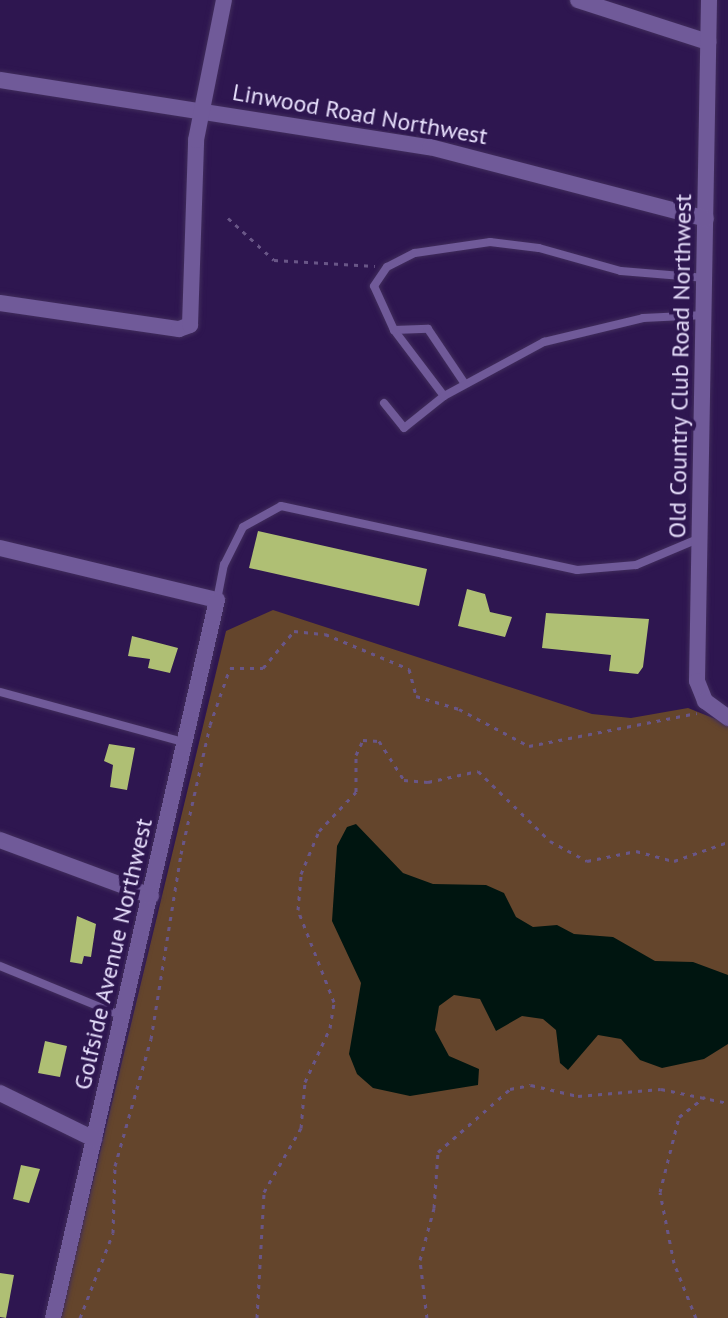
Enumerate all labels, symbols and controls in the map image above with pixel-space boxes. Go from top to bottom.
street label: Linwood Road Northwest [230,77,490,151]
street label: Old Country Club Road Northwest [663,193,697,539]
street label: Golfside Avenue Northwest [68,815,158,1093]

